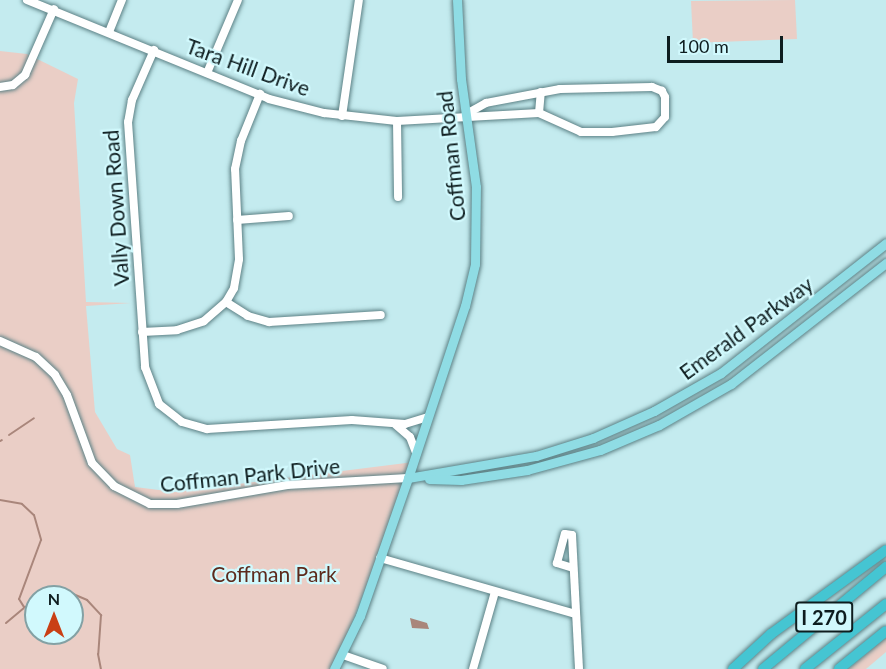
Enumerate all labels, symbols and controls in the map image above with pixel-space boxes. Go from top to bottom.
scale bar [670,24,786,62]
street label: Tara Hill Drive [183,33,313,101]
text: 100 m [678,35,729,57]
street label: Coffman Road [432,90,470,222]
street label: Vally Down Road [98,129,134,287]
street label: Emerald Parkway [674,271,818,385]
street label: Coffman Park Drive [159,453,341,497]
park label: Coffman Park [211,561,337,587]
north arrow [24,585,84,645]
text: N [48,589,60,608]
road number: I 270 [794,600,854,634]

